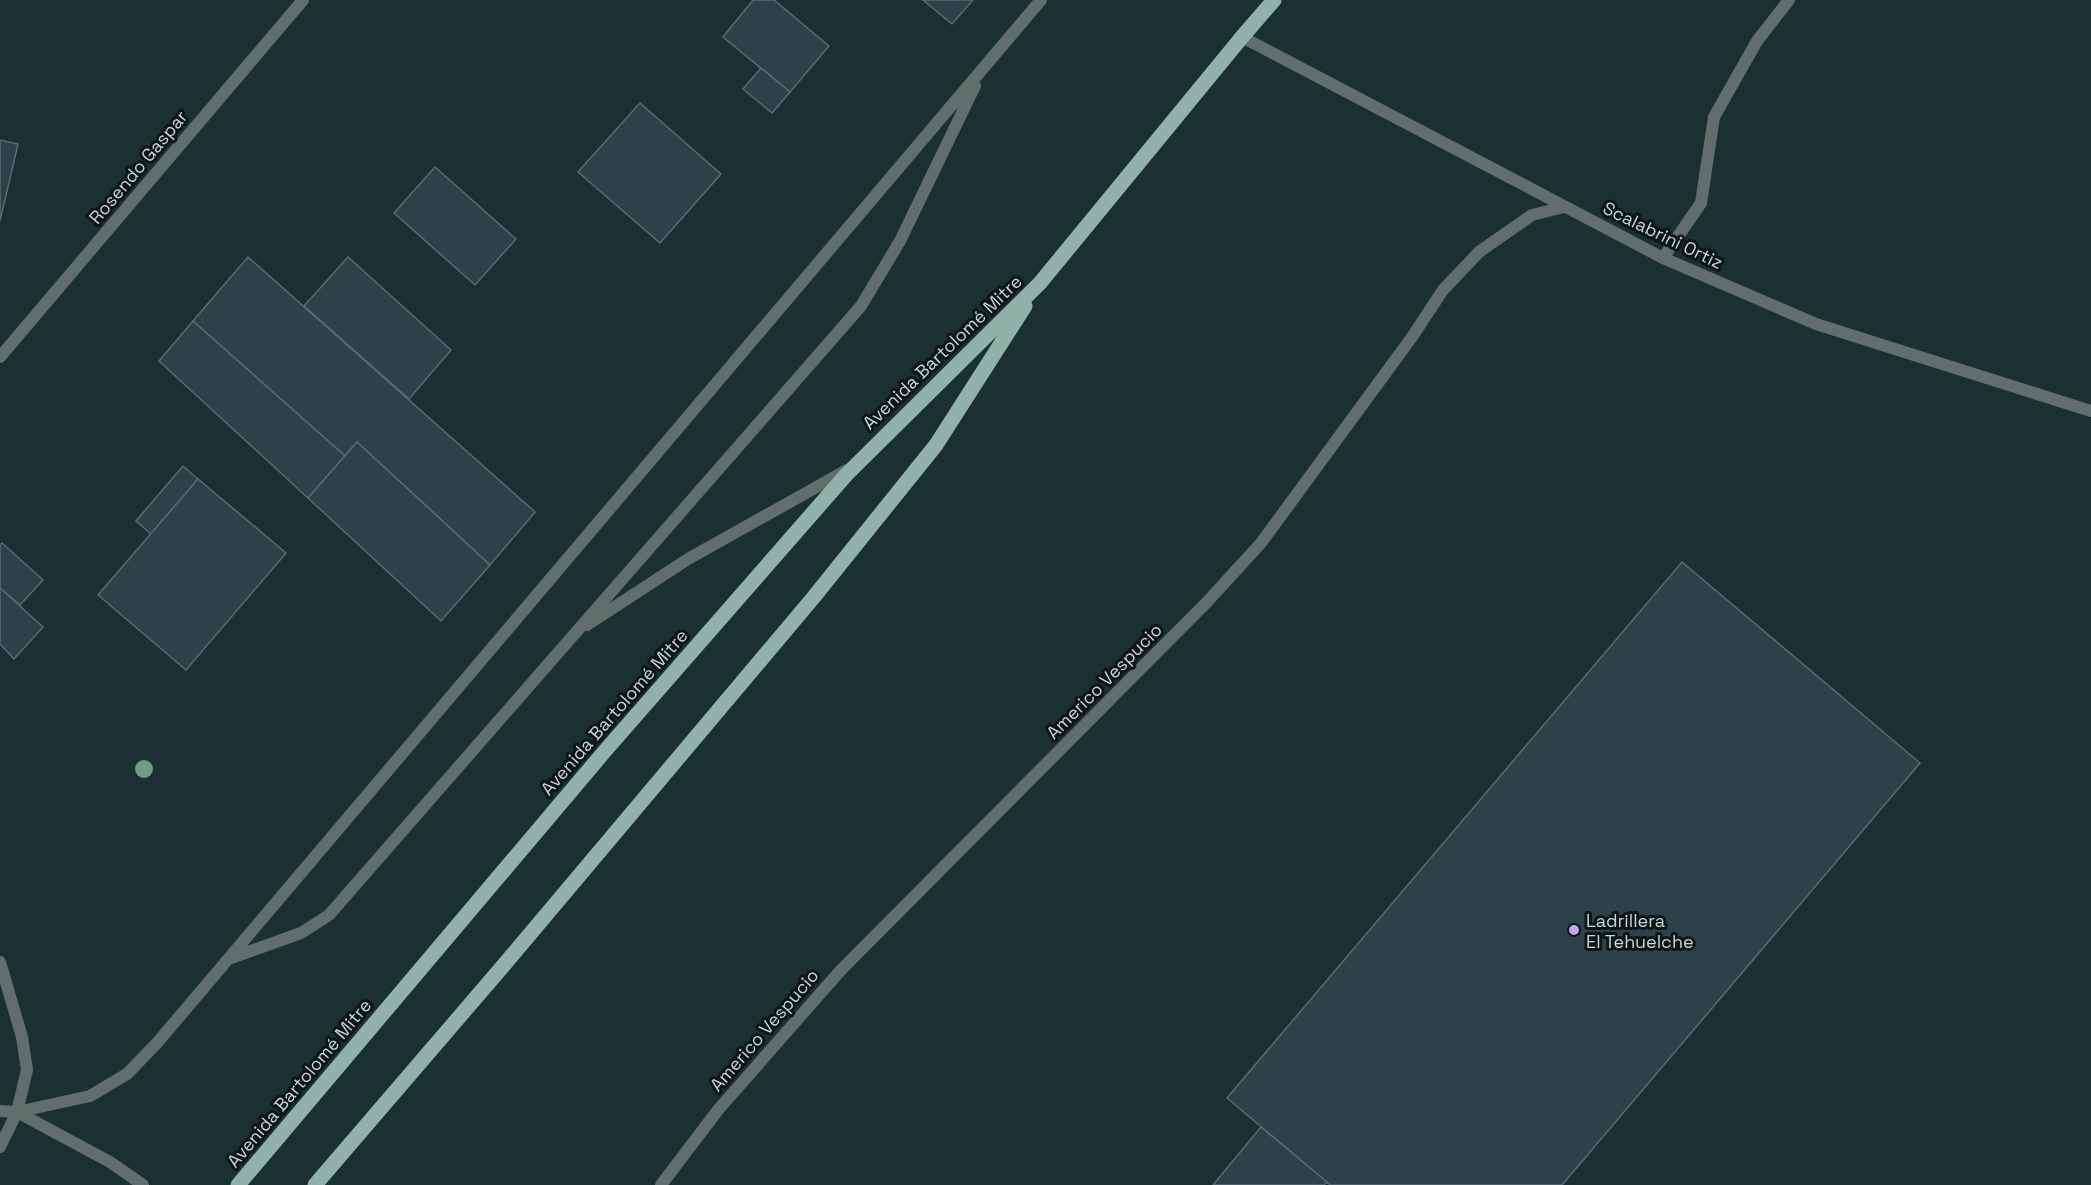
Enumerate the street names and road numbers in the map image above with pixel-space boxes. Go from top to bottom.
street label: Rosendo Gaspar [84,105,192,229]
street label: Scalabrini Ortiz [1599,196,1727,274]
street label: Avenida Bartolomé Mitre [857,270,1027,434]
street label: Americo Vespucio [1041,618,1167,744]
street label: Avenida Bartolomé Mitre [536,624,692,800]
street label: Americo Vespucio [705,964,823,1096]
street label: Avenida Bartolomé Mitre [222,994,376,1172]

